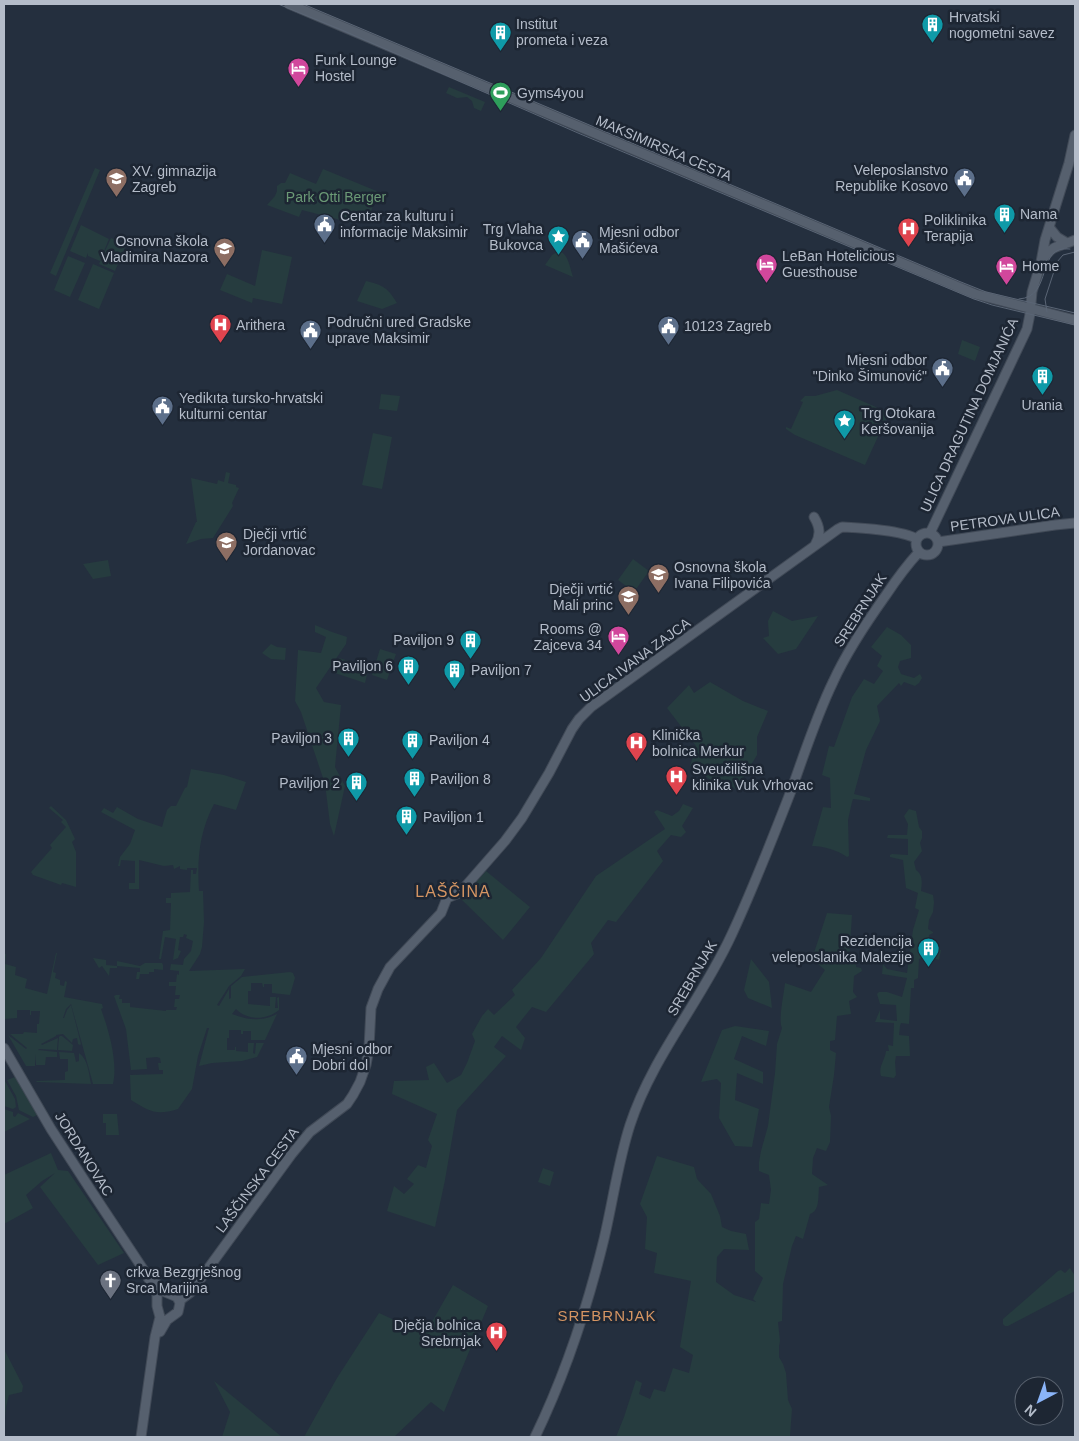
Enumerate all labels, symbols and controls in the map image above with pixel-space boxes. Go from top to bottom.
place label: Hrvatski nogometni savez [949,9,1055,41]
building icon: Hrvatski nogometni savez [921,13,945,44]
place label: Institut prometa i veza [516,16,608,48]
building icon: Institut prometa i veza [488,20,512,51]
place label: Funk Lounge Hostel [315,52,397,84]
hotel icon: Funk Lounge Hostel [287,56,311,87]
sports icon: Gyms4you [489,81,513,112]
place label: Gyms4you [517,85,584,101]
street label: MAKSIMIRSKA CESTA [594,112,735,184]
place label: Veleposlanstvo Republike Kosovo [835,162,948,194]
place label: XV. gimnazija Zagreb [132,163,217,195]
public building icon: Veleposlanstvo Republike Kosovo [952,166,976,197]
school or university icon: XV. gimnazija Zagreb [104,167,128,198]
park label: Park Otti Berger [286,189,387,205]
building icon: Nama [992,202,1016,233]
place label: Nama [1020,206,1058,222]
place label: Centar za kulturu i informacije Maksimir [340,208,468,240]
public building icon: Centar za kulturu i informacije Maksimir [312,212,336,243]
place label: Poliklinika Terapija [924,212,986,244]
hospital icon: Poliklinika Terapija [896,216,920,247]
place label: Trg Vlaha Bukovca [483,221,543,253]
place label: Mjesni odbor Mašićeva [599,224,679,256]
place icon: Trg Vlaha Bukovca [547,225,571,256]
public building icon: Mjesni odbor Mašićeva [571,228,595,259]
place label: Osnovna škola Vladimira Nazora [101,233,208,265]
school or university icon: Osnovna škola Vladimira Nazora [212,237,236,268]
place label: LeBan Hotelicious Guesthouse [782,248,895,280]
hotel icon: LeBan Hotelicious Guesthouse [754,252,778,283]
hotel icon: Home [994,254,1018,285]
place label: Home [1022,258,1060,274]
hospital icon: Arithera [208,313,232,344]
place label: Područni ured Gradske uprave Maksimir [327,314,471,346]
public building icon: 10123 Zagreb [656,314,680,345]
street label: ULICA DRAGUTINA DOMJANIĆA [917,315,1021,515]
place label: Arithera [236,317,285,333]
public building icon: Područni ured Gradske uprave Maksimir [299,318,323,349]
place label: 10123 Zagreb [684,318,771,334]
place label: Mjesni odbor "Dinko Šimunović" [813,352,927,384]
public building icon: Mjesni odbor "Dinko Šimunović" [931,356,955,387]
building icon: Urania [1030,365,1054,396]
place label: Yedikıta tursko-hrvatski kulturni centar [179,390,323,422]
public building icon: Yedikıta tursko-hrvatski kulturni centar [151,394,175,425]
place label: Urania [1021,397,1063,413]
place label: Trg Otokara Keršovanija [861,405,935,437]
place icon: Trg Otokara Keršovanija [833,409,857,440]
street label: PETROVA ULICA [949,503,1061,535]
place label: Dječji vrtić Jordanovac [243,526,315,558]
school or university icon: Dječji vrtić Jordanovac [215,530,239,561]
place label: Osnovna škola Ivana Filipovića [674,559,771,591]
school or university icon: Osnovna škola Ivana Filipovića [646,563,670,594]
street label: SREBRNJAK [830,570,890,650]
place label: Dječji vrtić Mali princ [549,581,613,613]
school or university icon: Dječji vrtić Mali princ [617,585,641,616]
street label: ULICA IVANA ZAJCA [577,614,694,705]
place label: Rooms @ Zajceva 34 [534,621,602,653]
hotel icon: Rooms @ Zajceva 34 [606,625,630,656]
building icon: Paviljon 9 [458,628,482,659]
place label: Paviljon 9 [393,632,454,648]
building icon: Paviljon 6 [397,654,421,685]
place label: Paviljon 6 [332,658,393,674]
building icon: Paviljon 7 [443,658,467,689]
place label: Paviljon 7 [471,662,532,678]
building icon: Paviljon 3 [336,726,360,757]
place label: Klinička bolnica Merkur [652,727,744,759]
building icon: Paviljon 4 [401,728,425,759]
place label: Paviljon 3 [271,730,332,746]
hospital icon: Klinička bolnica Merkur [624,731,648,762]
place label: Paviljon 4 [429,732,490,748]
place label: Sveučilišna klinika Vuk Vrhovac [692,761,813,793]
hospital icon: Sveučilišna klinika Vuk Vrhovac [664,765,688,796]
building icon: Paviljon 8 [402,767,426,798]
building icon: Paviljon 2 [344,771,368,802]
place label: Paviljon 8 [430,771,491,787]
place label: Paviljon 2 [279,775,340,791]
building icon: Paviljon 1 [395,805,419,836]
place label: Paviljon 1 [423,809,484,825]
district label: LAŠČINA [415,882,491,900]
place label: Rezidencija veleposlanika Malezije [772,933,912,965]
street label: SREBRNJAK [664,937,720,1018]
building icon: Rezidencija veleposlanika Malezije [916,937,940,968]
place label: Mjesni odbor Dobri dol [312,1041,392,1073]
public building icon: Mjesni odbor Dobri dol [284,1045,308,1076]
street label: JORDANOVAC [52,1109,116,1199]
street label: LAŠČINSKA CESTA [212,1124,302,1236]
place label: crkva Bezgrješnog Srca Marijina [126,1264,241,1296]
church icon: crkva Bezgrješnog Srca Marijina [98,1268,122,1299]
district label: SREBRNJAK [557,1307,657,1324]
place label: Dječja bolnica Srebrnjak [394,1317,482,1349]
hospital icon: Dječja bolnica Srebrnjak [485,1321,509,1352]
north arrow [1014,1376,1064,1426]
text: N [1021,1401,1040,1420]

